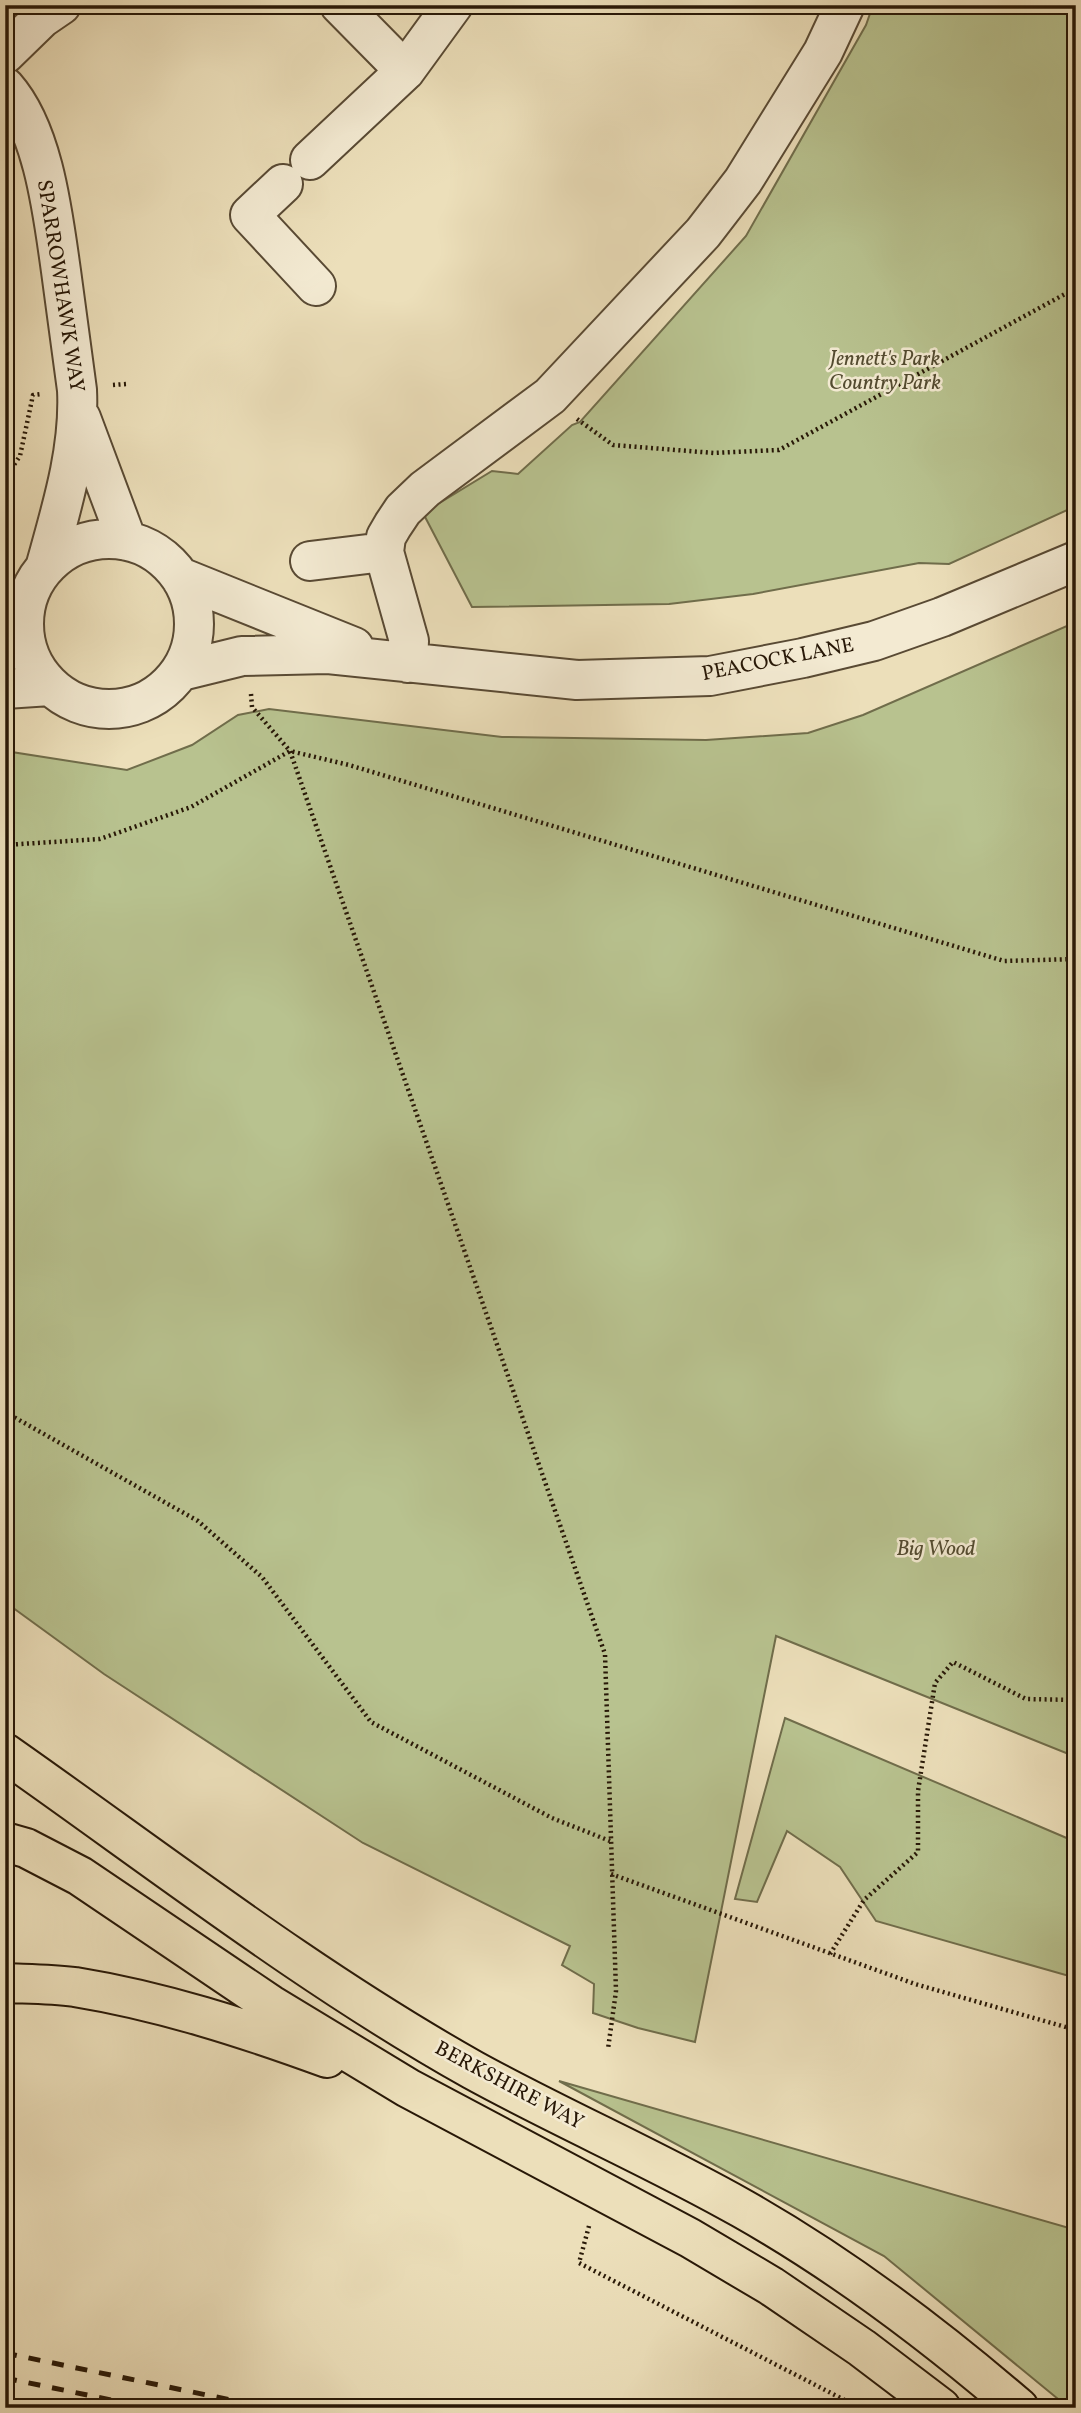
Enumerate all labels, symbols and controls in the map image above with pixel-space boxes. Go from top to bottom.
street label: SPARROWHAWK WAY [29,178,91,394]
park label: Jennett's Park Country Park [828,345,941,398]
street label: PEACOCK LANE [699,631,857,689]
park label: Big Wood [897,1535,975,1564]
street label: BERKSHIRE WAY [429,2034,589,2138]

